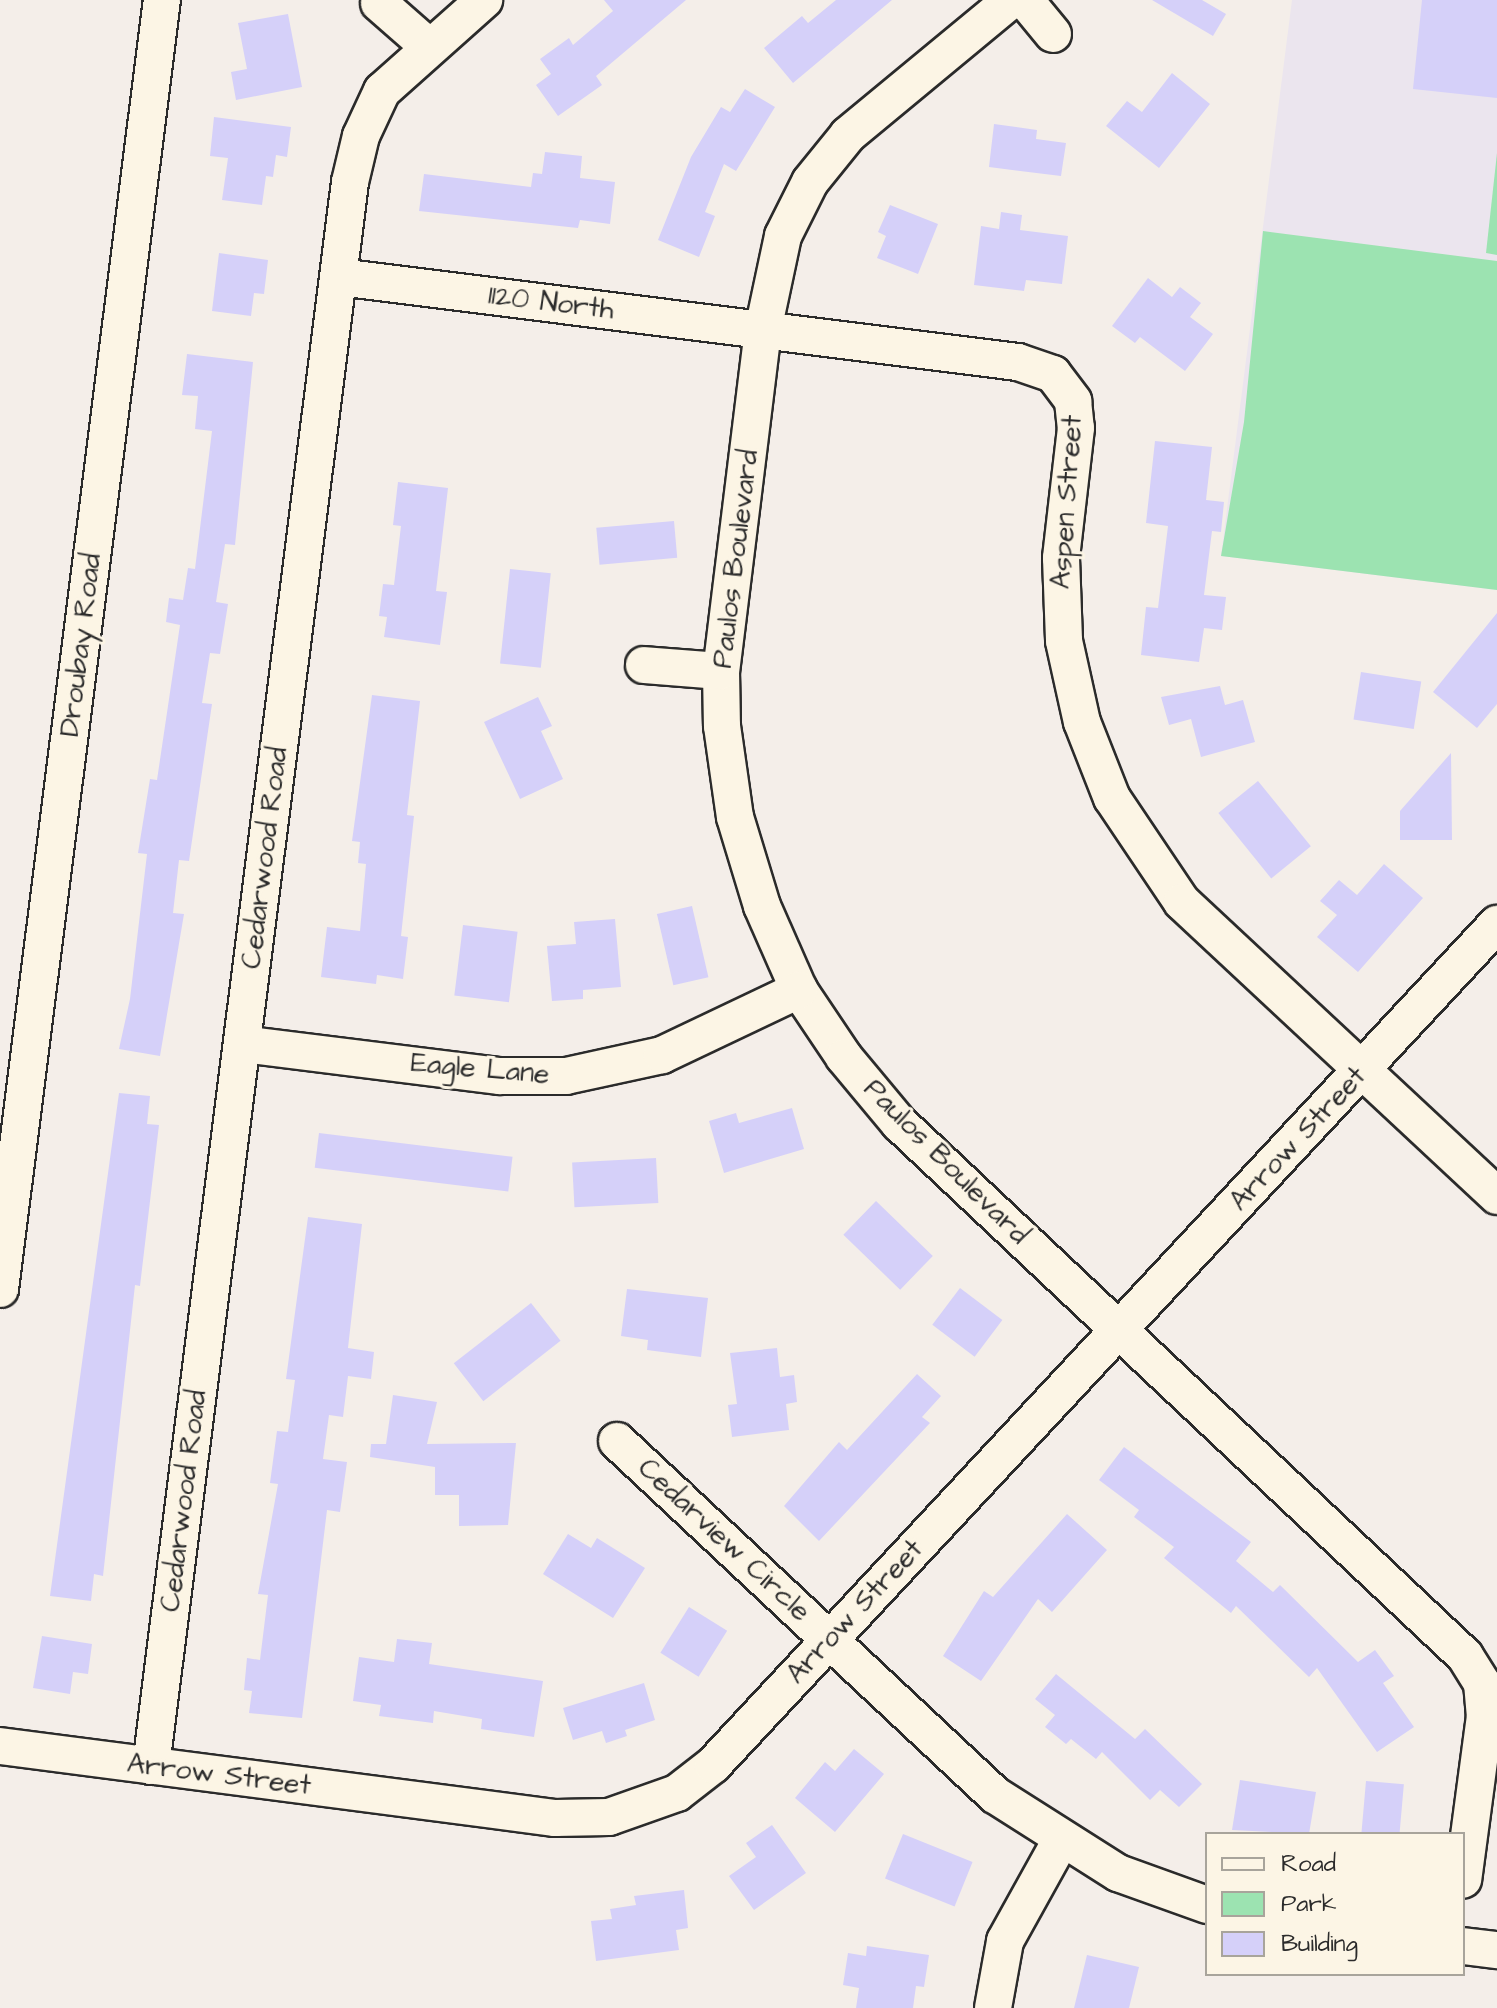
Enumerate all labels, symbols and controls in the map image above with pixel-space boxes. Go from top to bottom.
street label: 1120 North [486,279,616,327]
street label: Aspen Street [1044,414,1090,590]
street label: Paulos Boulevard [706,448,766,670]
street label: Droubay Road [53,551,109,739]
street label: Cedarwood Road [235,745,295,971]
street label: Eagle Lane [409,1046,551,1092]
street label: Arrow Street [1223,1060,1373,1218]
street label: Paulos Boulevard [856,1072,1036,1252]
street label: Cedarwood Road [154,1388,214,1614]
street label: Cedarview Circle [631,1451,817,1629]
street label: Arrow Street [780,1533,930,1691]
street label: Arrow Street [125,1747,313,1803]
legend [1205,1832,1465,1976]
text: Road [1281,1847,1336,1881]
text: Park [1281,1887,1337,1921]
text: Building [1281,1927,1358,1961]

